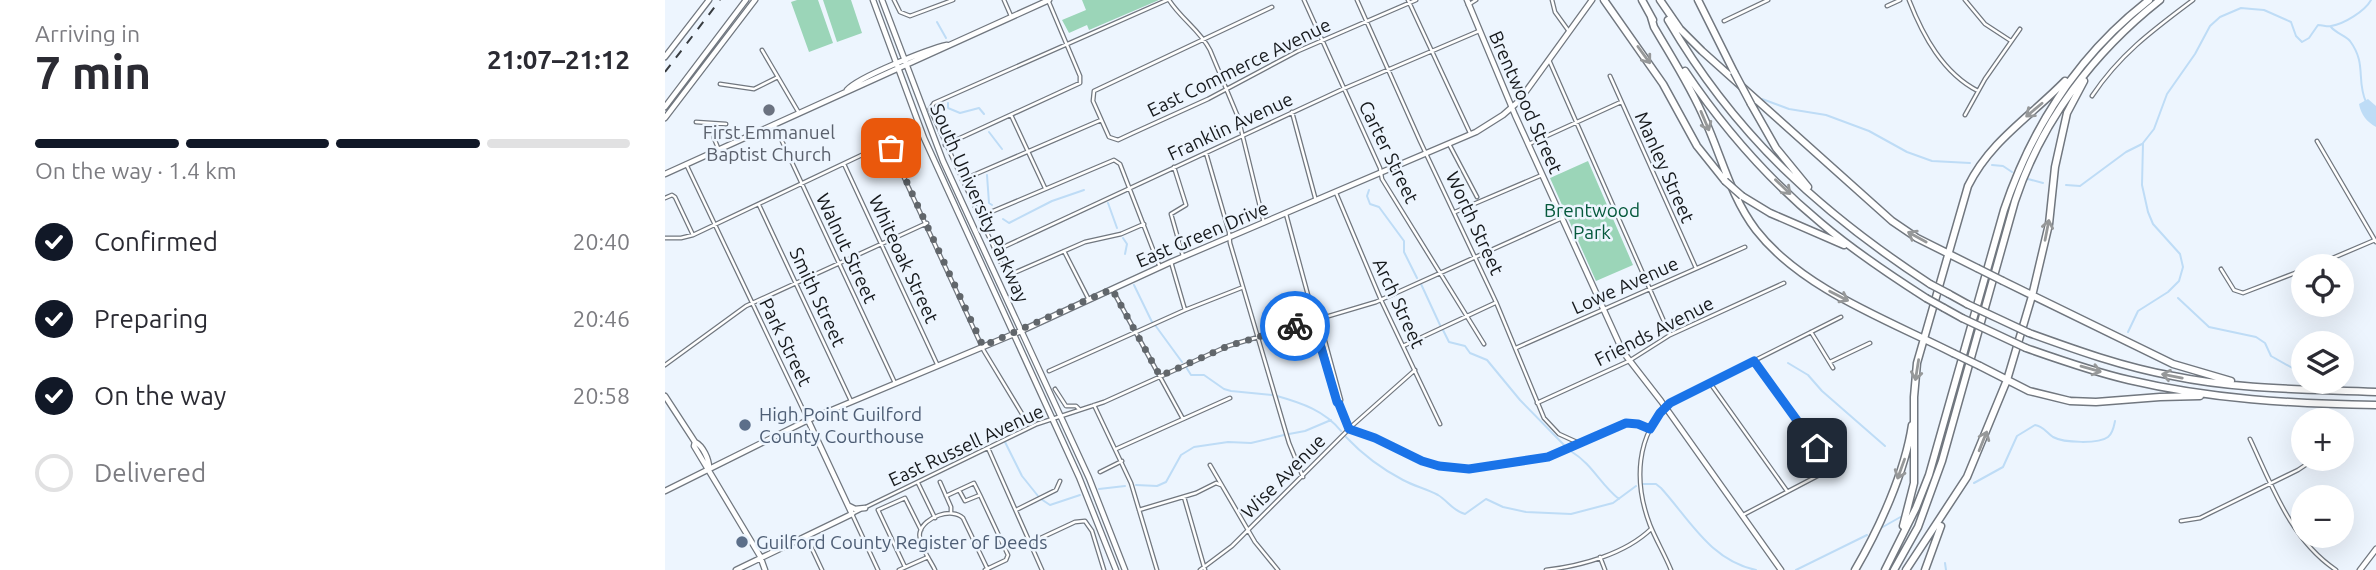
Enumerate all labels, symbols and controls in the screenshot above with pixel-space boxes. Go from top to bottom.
street label: East Commerce Avenue [1144,13,1334,121]
text: Arriving in [35,21,140,46]
street label: Brentwood Street [1485,27,1567,177]
text: 21:07–21:12 [487,45,630,74]
one-way arrow [1637,45,1651,64]
text: 7 min [35,46,151,98]
street label: Franklin Avenue [1164,87,1296,165]
street label: Carter Street [1355,97,1423,207]
street label: South University Parkway [926,100,1034,306]
marker: First Emmanuel Baptist Church [761,102,777,118]
one-way arrow [2025,102,2043,118]
street label: Manley Street [1631,108,1699,226]
one-way arrow [1700,109,1713,131]
pin [861,118,921,178]
place label: First Emmanuel Baptist Church [703,121,835,165]
icon: bag [872,129,910,167]
text: On the way · 1.4 km [35,158,237,183]
street label: Worth Street [1442,168,1509,279]
one-way arrow [1774,178,1791,195]
street label: Walnut Street [812,190,882,307]
street label: Whiteoak Street [865,191,944,327]
street label: East Green Drive [1133,196,1271,272]
park label: Brentwood Park [1544,199,1640,243]
one-way arrow [2041,219,2054,242]
icon: check [35,223,73,261]
text: Confirmed [94,227,218,256]
text: 20:40 [572,229,630,254]
one-way arrow [1907,230,1928,243]
street label: Smith Street [785,244,851,350]
street label: Lowe Avenue [1568,252,1682,318]
map controls [2291,254,2354,548]
button: locate [2291,254,2354,317]
street label: Arch Street [1369,255,1430,352]
one-way arrow [1828,289,1849,303]
courier [1260,291,1330,361]
street label: Friends Avenue [1591,292,1717,370]
street label: Park Street [755,294,817,390]
icon: check [35,300,73,338]
text: Preparing [94,304,208,333]
text: 20:46 [572,306,630,331]
icon: bike [1276,307,1314,345]
button: layers [2291,331,2354,394]
one-way arrow [1910,358,1923,381]
one-way arrow [2079,364,2101,377]
one-way arrow [2161,369,2184,382]
icon: check [35,377,73,415]
text: On the way [94,381,226,410]
text: 20:58 [572,383,630,408]
street label: East Russell Avenue [885,399,1047,491]
place label: High Point Guilford County Courthouse [759,403,924,447]
button: + [2291,408,2354,471]
marker: High Point Guilford County Courthouse [737,417,753,433]
pin [1787,418,1847,478]
street label: Wise Avenue [1236,429,1330,523]
icon: home [1798,429,1836,467]
one-way arrow [1978,431,1991,452]
one-way arrow [1894,457,1906,479]
text: Delivered [94,458,206,487]
button: − [2291,485,2354,548]
place label: Guilford County Register of Deeds [756,531,1047,553]
marker: Guilford County Register of Deeds [734,534,750,550]

